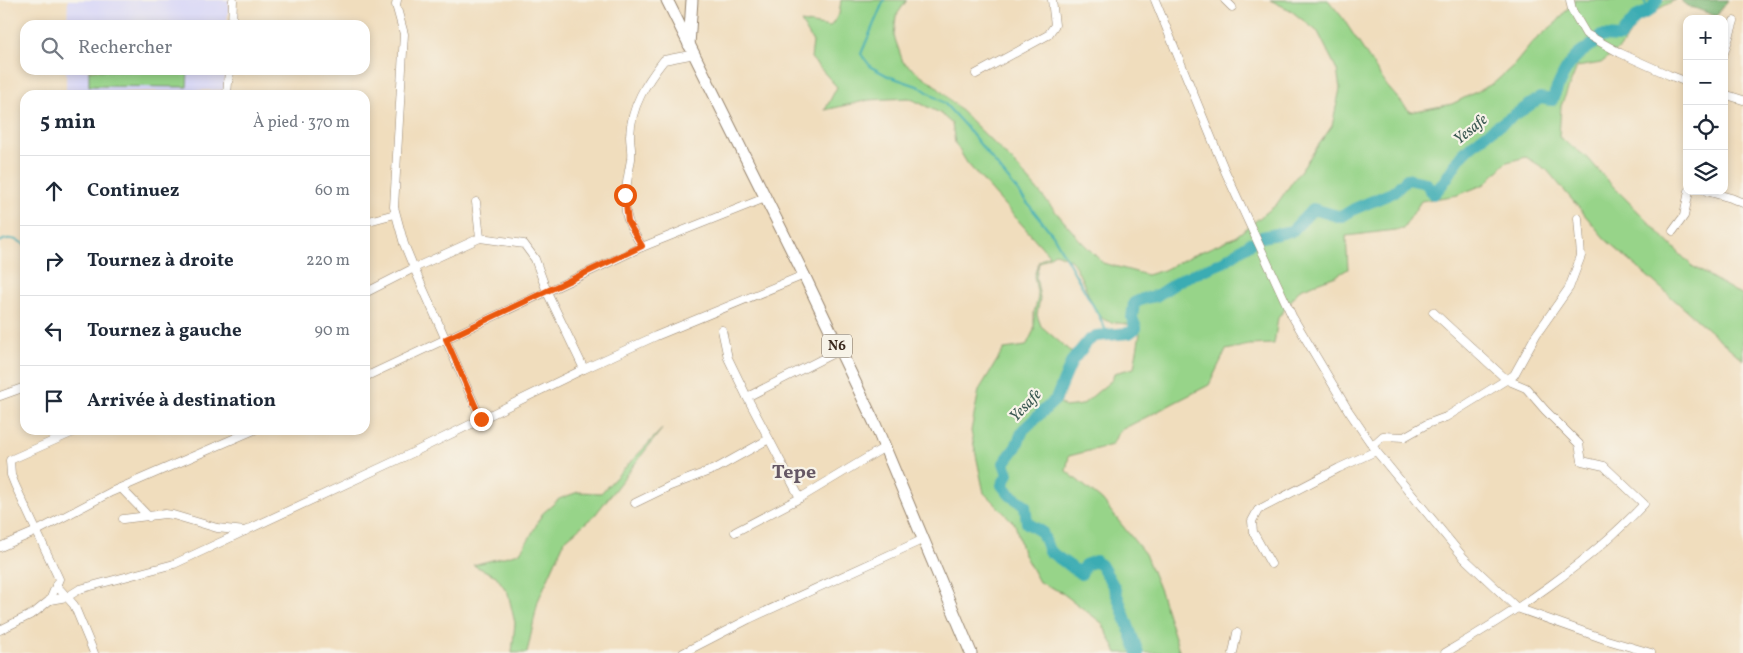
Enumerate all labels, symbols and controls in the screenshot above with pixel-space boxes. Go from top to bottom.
map controls [1683,15,1728,195]
button: + [1683,15,1728,60]
search box [20,20,370,75]
icon: search [38,34,66,62]
text: Rechercher [78,35,172,61]
button: − [1683,60,1728,105]
button: locate [1683,105,1728,150]
text: 5 min [40,108,96,137]
water label: Yesafe [1449,109,1493,150]
text: À pied · 370 m [253,112,350,134]
button: layers [1683,150,1728,195]
icon: ahead [40,177,68,205]
text: Continuez [87,178,179,204]
text: 60 m [315,180,350,202]
route start [614,184,637,207]
icon: right [40,247,68,275]
text: Tournez à droite [87,248,234,274]
text: 220 m [306,250,350,272]
icon: left [40,317,68,345]
text: Tournez à gauche [87,318,242,344]
text: 90 m [314,320,350,342]
road number: N6 [822,334,852,358]
water label: Yesafe [1005,385,1047,427]
icon: arrive [40,387,68,415]
text: Arrivée à destination [87,388,276,414]
route end [470,408,493,431]
district label: Tepe [772,459,816,487]

